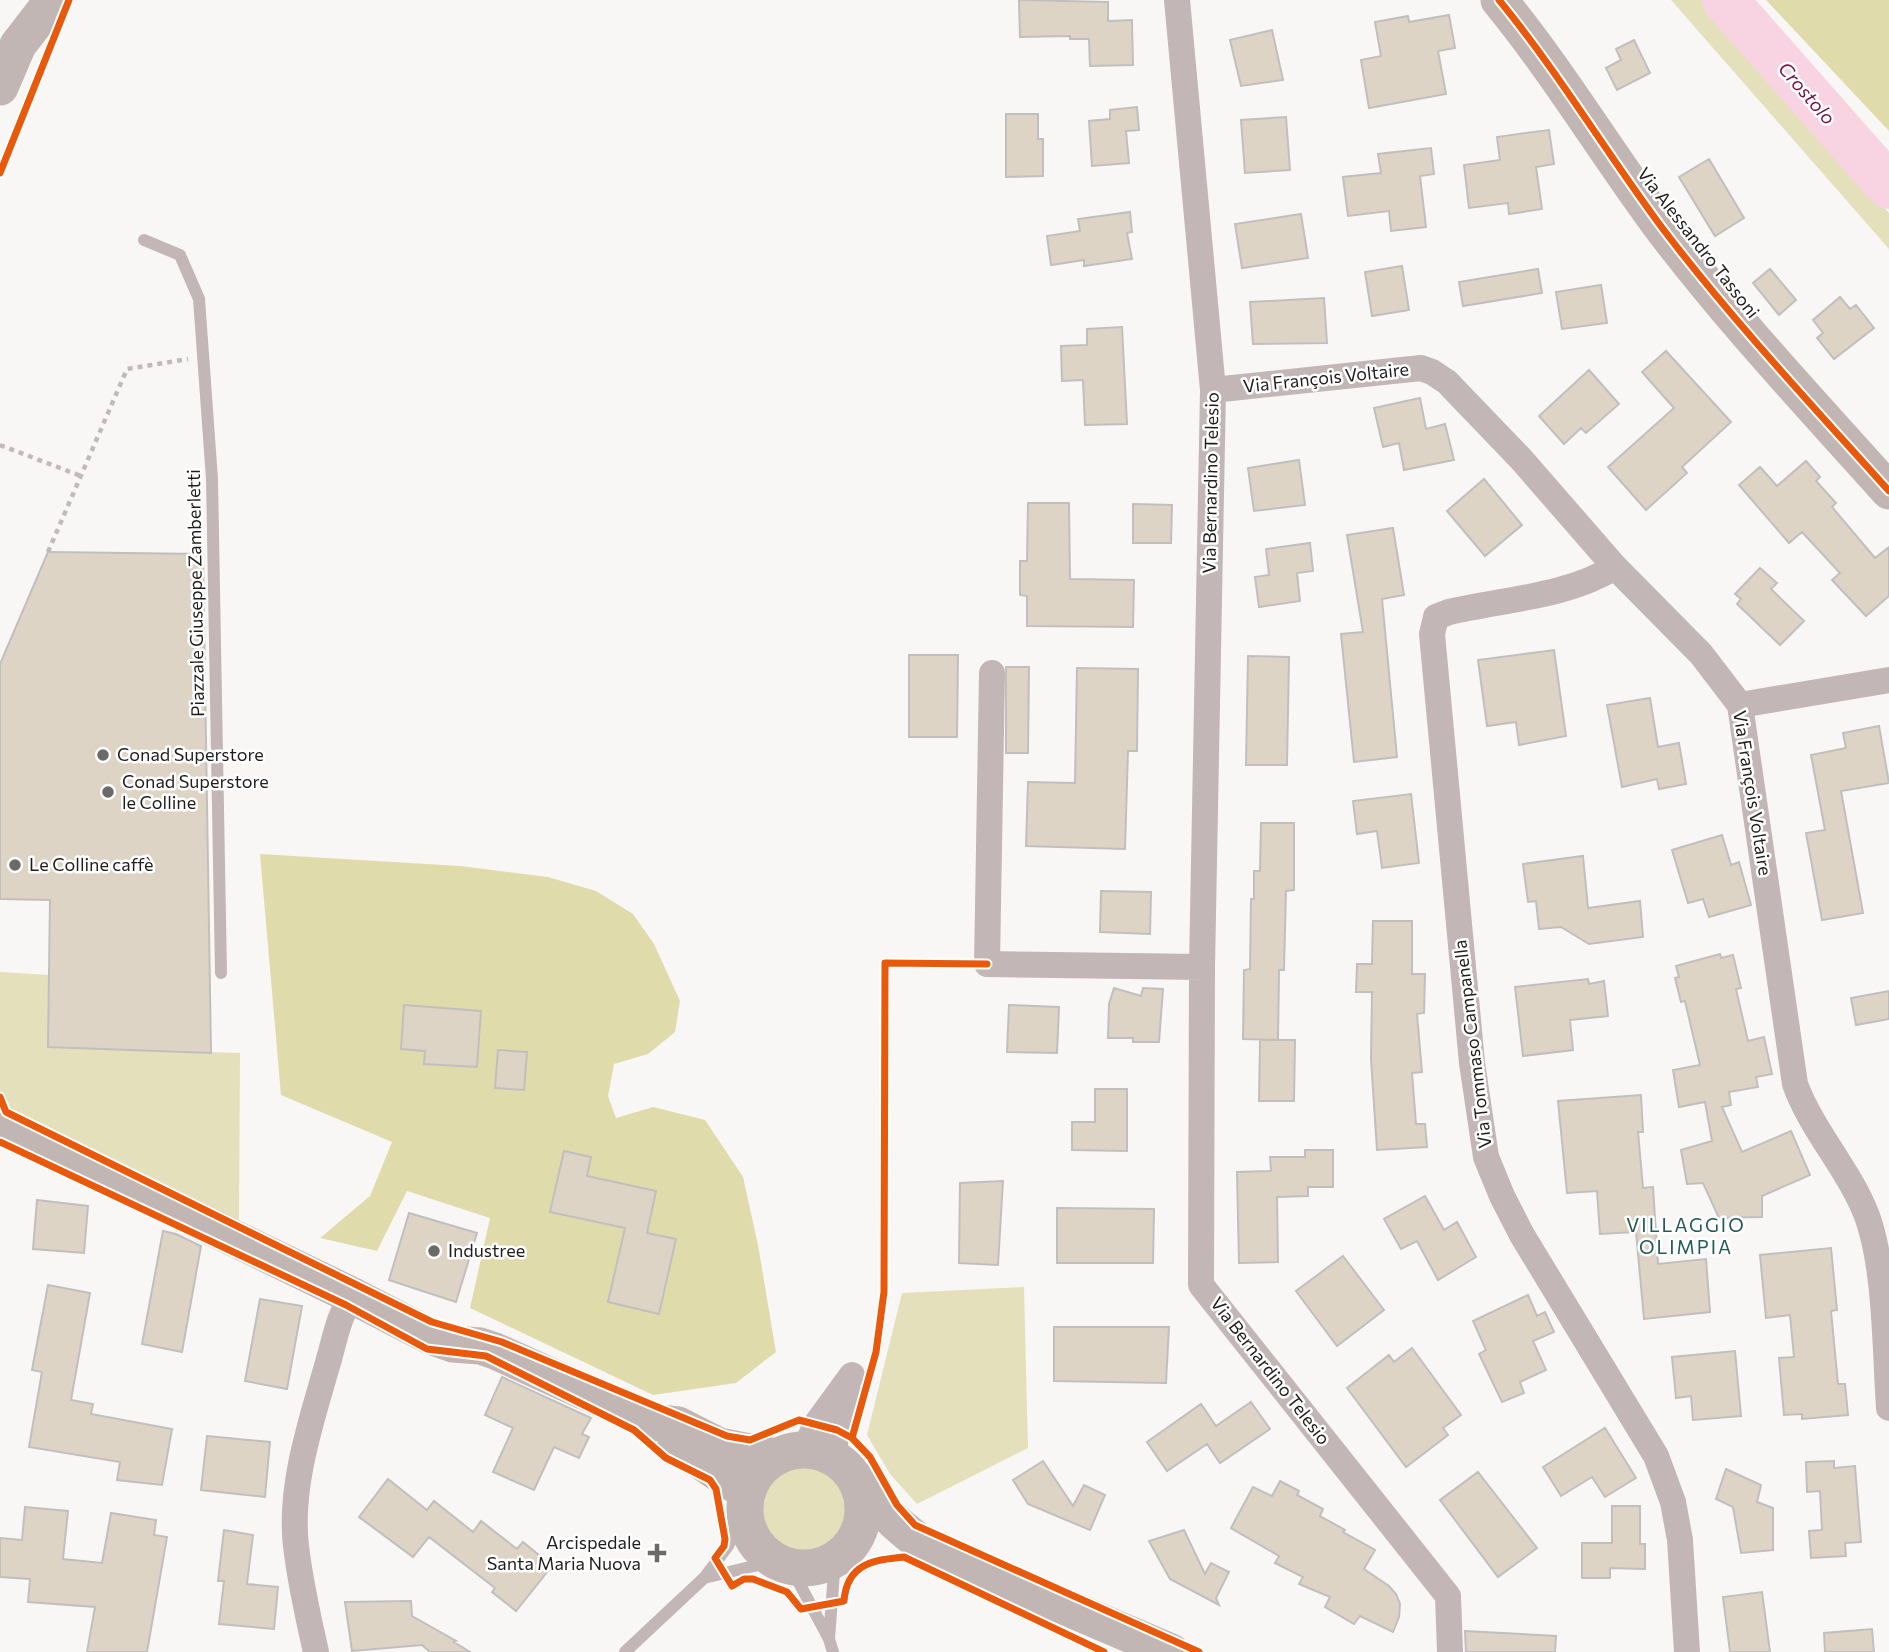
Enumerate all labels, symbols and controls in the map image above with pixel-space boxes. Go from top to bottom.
water label: Crostolo [1774,57,1841,129]
street label: Via Alessandro Tassoni [1633,163,1765,322]
street label: Via François Voltaire [1242,357,1410,397]
street label: Via Bernardino Telesio [1197,392,1223,574]
street label: Piazzale Giuseppe Zamberletti [182,469,208,717]
street label: Via François Voltaire [1729,709,1777,877]
place label: Conad Superstore [117,743,264,765]
marker: Conad Superstore [95,747,111,763]
place label: Conad Superstore le Colline [122,770,269,813]
marker: Conad Superstore le Colline [100,784,116,800]
place label: Le Colline caffè [29,853,154,875]
marker: Le Colline caffè [7,857,23,873]
street label: Via Tommaso Campanella [1448,939,1496,1150]
district label: VILLAGGIO OLIMPIA [1626,1213,1746,1258]
place label: Industree [448,1239,525,1261]
marker: Industree [426,1243,442,1259]
street label: Via Bernardino Telesio [1206,1292,1335,1449]
place label: Arcispedale Santa Maria Nuova [487,1531,641,1574]
marker: Arcispedale Santa Maria Nuova [647,1543,667,1563]

